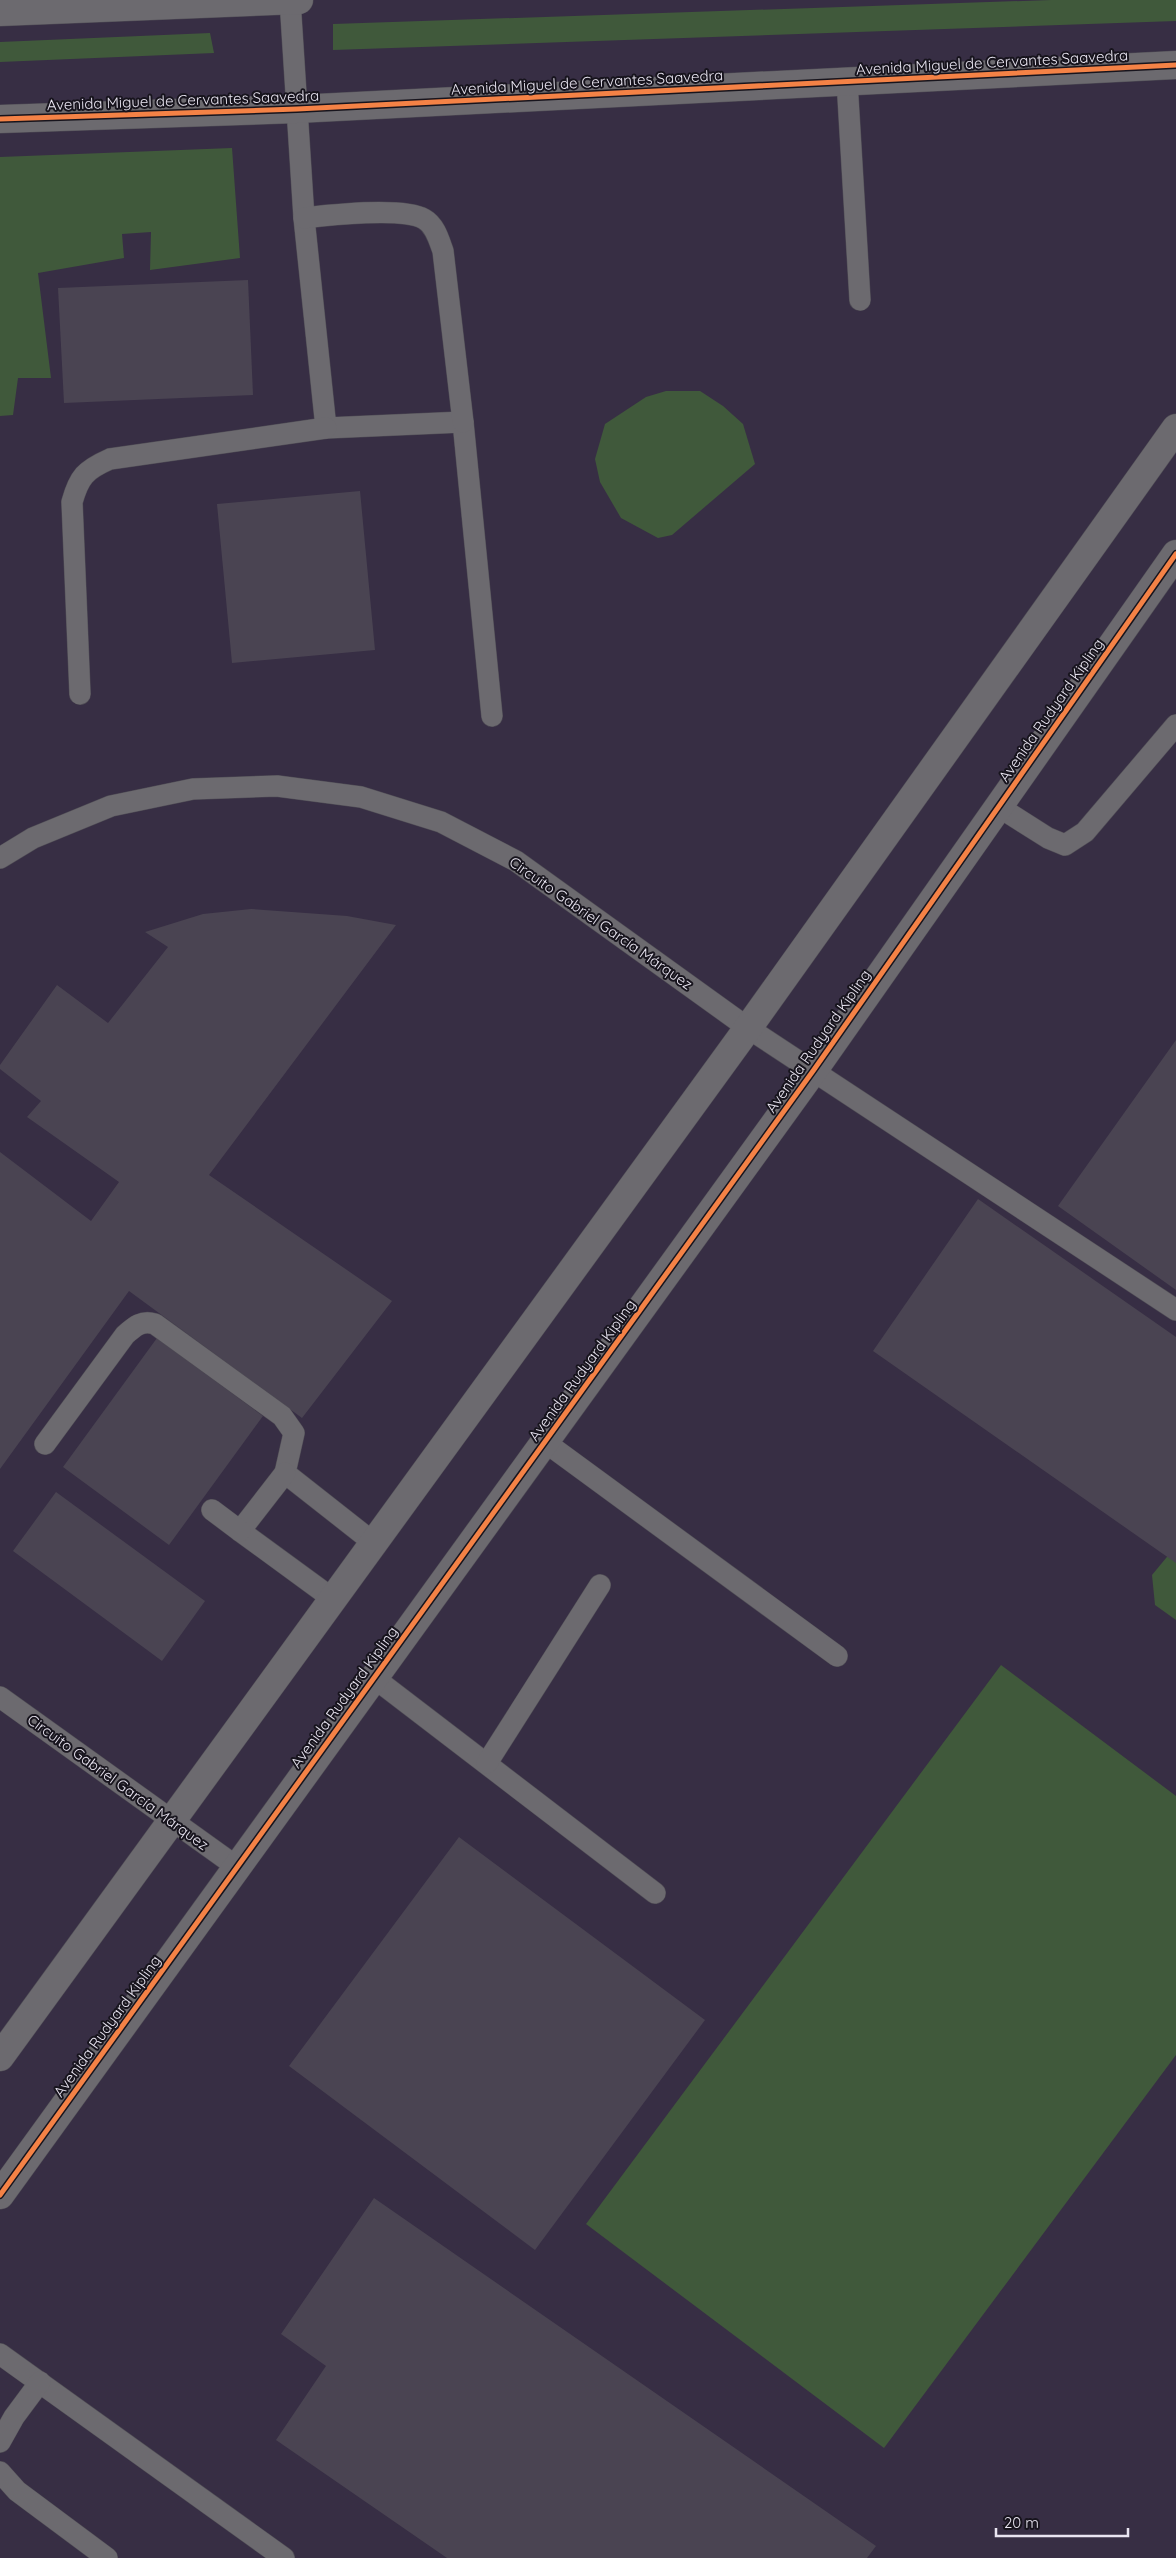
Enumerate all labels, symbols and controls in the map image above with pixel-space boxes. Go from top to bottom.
street label: Avenida Miguel de Cervantes Saavedra [855,45,1129,79]
street label: Avenida Miguel de Cervantes Saavedra [450,65,724,99]
street label: Avenida Miguel de Cervantes Saavedra [46,86,320,114]
street label: Avenida Rudyard Kipling [994,635,1108,785]
street label: Circuito Gabriel García Márquez [506,852,696,994]
street label: Avenida Rudyard Kipling [761,966,875,1116]
street label: Avenida Rudyard Kipling [524,1295,640,1445]
street label: Avenida Rudyard Kipling [286,1622,402,1772]
street label: Circuito Gabriel García Márquez [24,1710,212,1854]
street label: Avenida Rudyard Kipling [49,1951,165,2101]
scale bar [996,2506,1128,2538]
text: 20 m [1004,2513,1039,2532]

